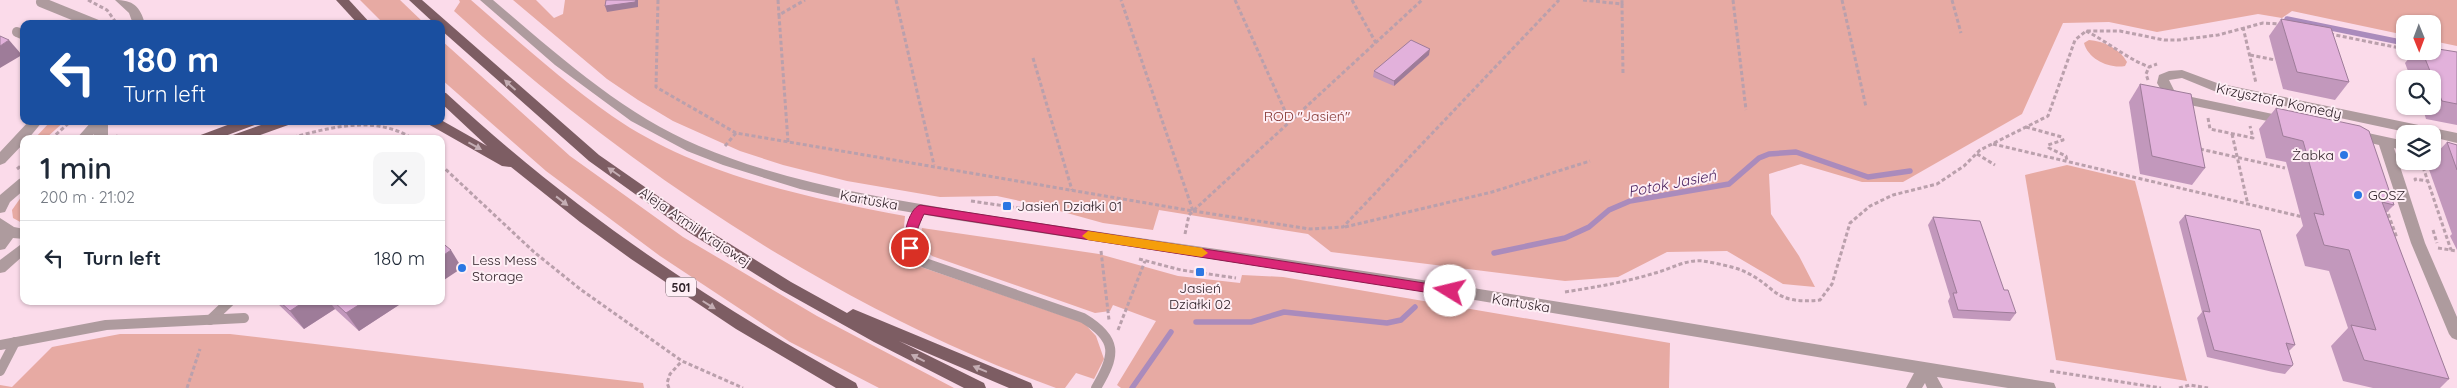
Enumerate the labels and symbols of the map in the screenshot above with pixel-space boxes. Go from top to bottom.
north arrow [2396,15,2441,60]
one-way arrow [504,79,516,91]
street label: Krzysztofa Komedy [2215,79,2343,123]
park label: ROD "Jasień" [1264,107,1350,125]
one-way arrow [467,142,482,150]
place label: Żabka [2292,146,2334,164]
marker: Żabka [2338,149,2350,161]
water label: Potok Jasień [1626,165,1718,201]
one-way arrow [607,167,621,177]
street label: Aleja Armii Krajowej [636,183,754,271]
street label: Kartuska [839,186,899,214]
place label: GOSZ [2368,186,2405,204]
marker: GOSZ [2352,189,2364,201]
one-way arrow [555,196,569,206]
place label: Jasień Działki 01 [1017,197,1122,215]
marker: Jasień Działki 01 [1001,200,1013,212]
pin [889,227,931,269]
place label: Less Mess Storage [472,251,537,285]
marker: Less Mess Storage [456,262,468,274]
position arrow [1423,264,1475,316]
marker: Jasień Działki 02 [1194,266,1206,278]
road number: 501 [666,278,696,296]
place label: Jasień Działki 02 [1169,279,1231,313]
street label: Kartuska [1491,290,1551,316]
one-way arrow [702,301,715,310]
one-way arrow [911,354,926,362]
one-way arrow [973,365,987,373]

